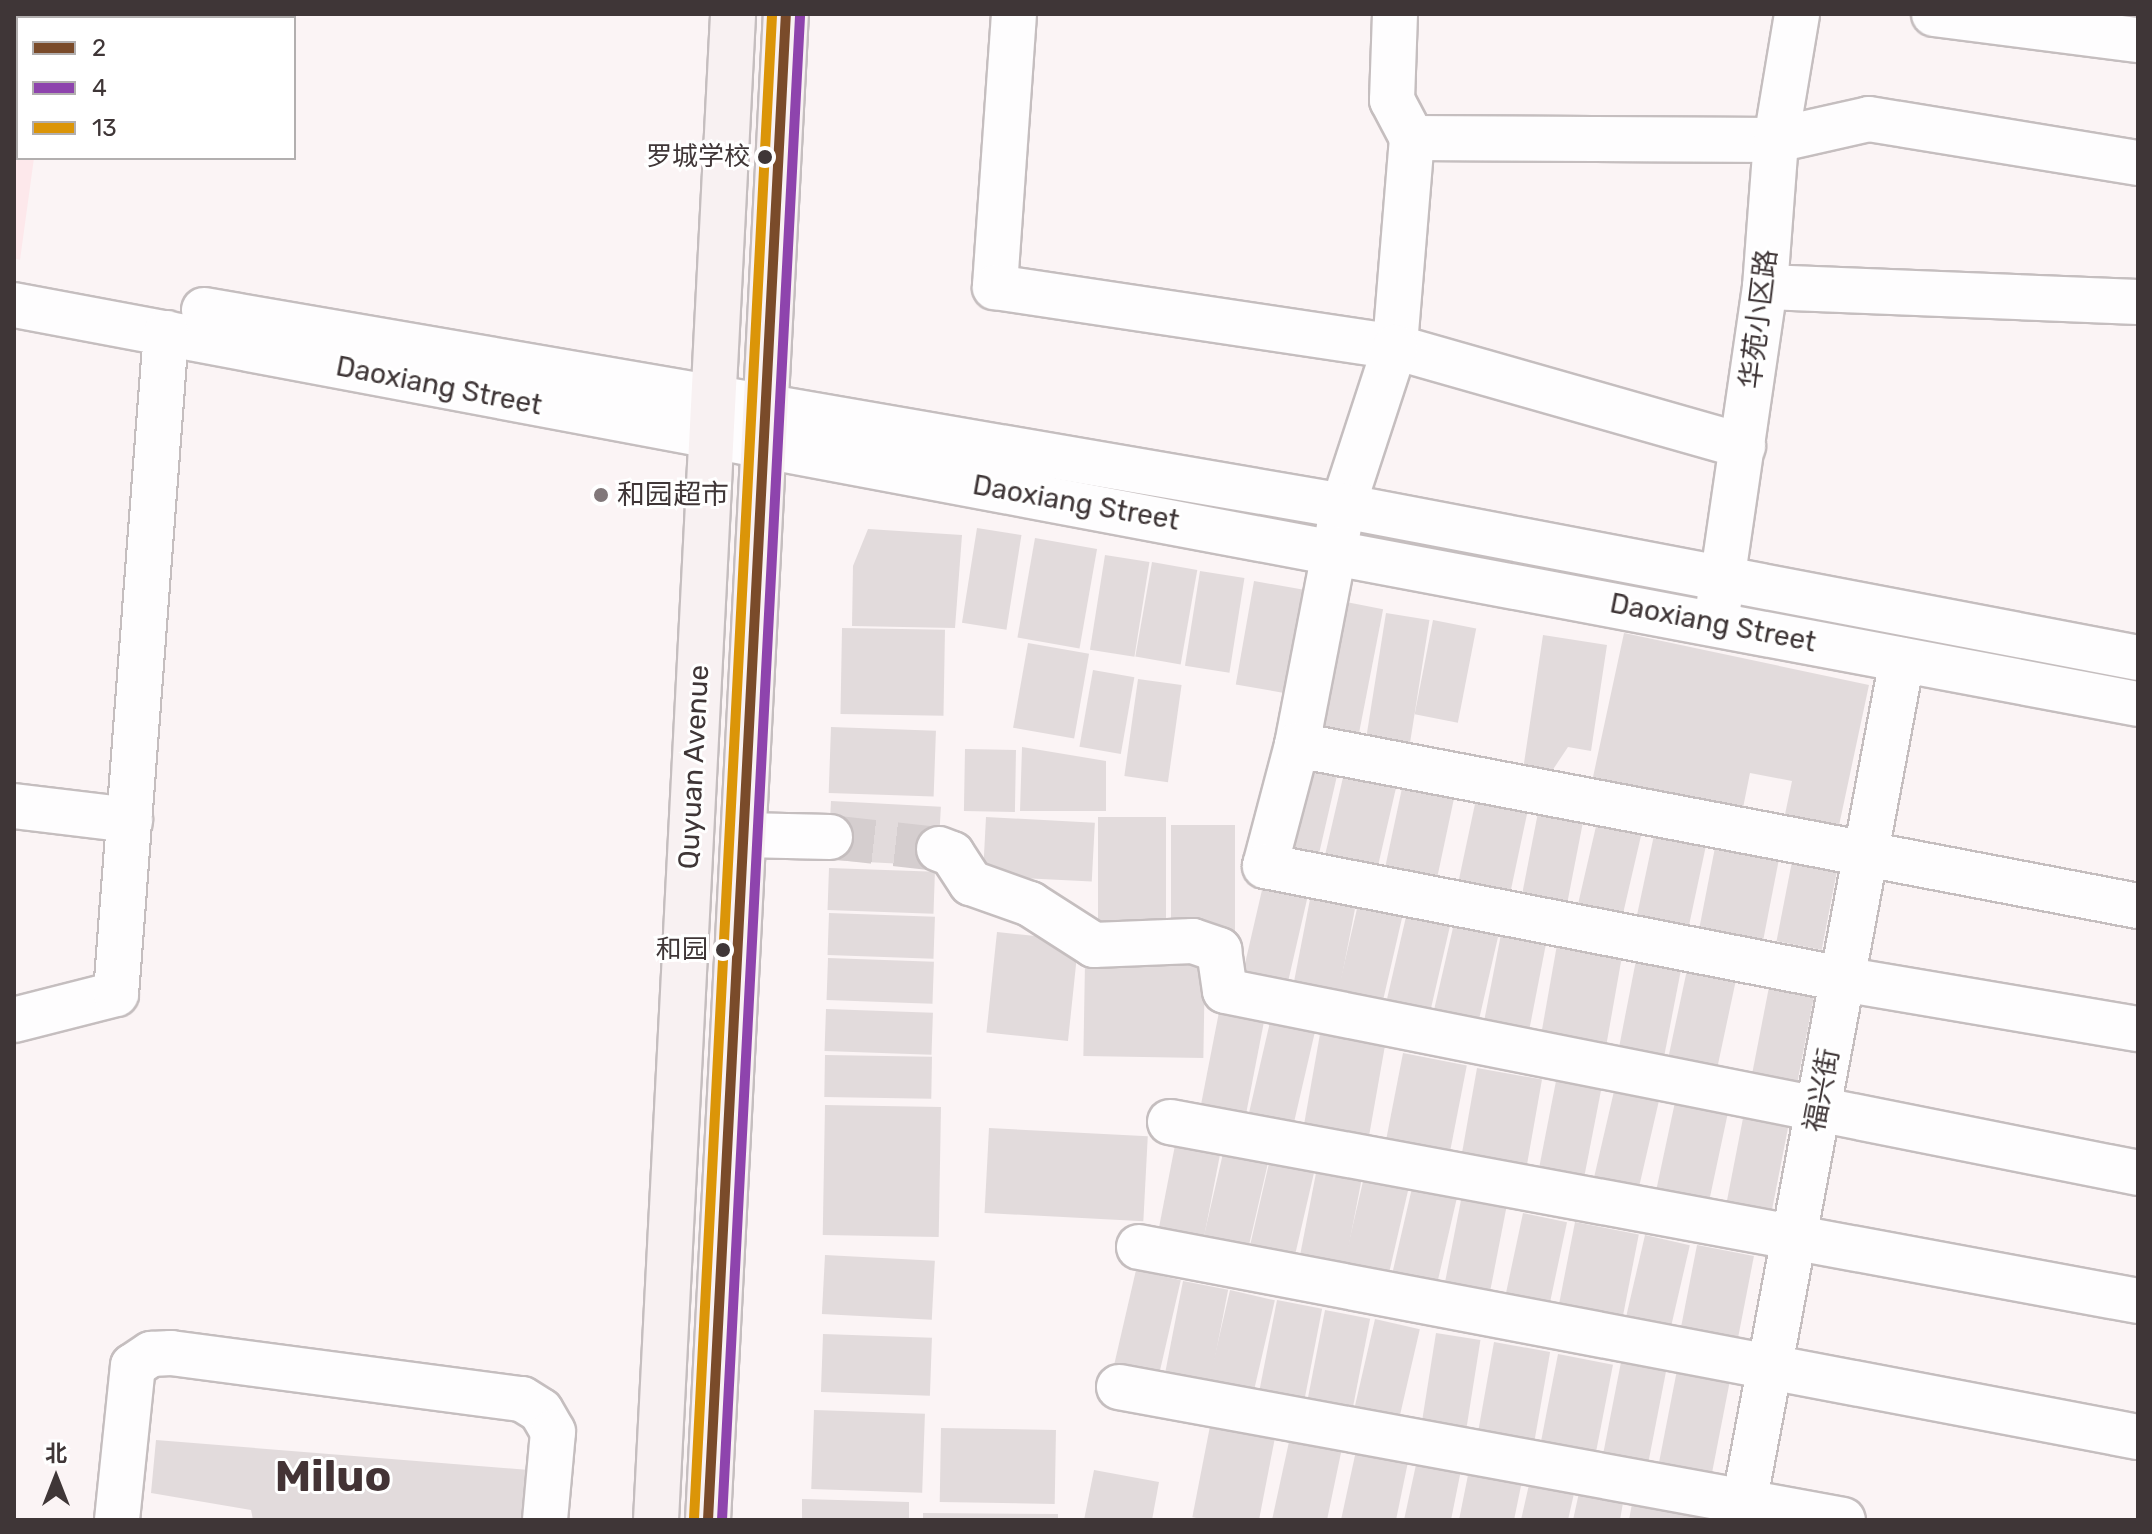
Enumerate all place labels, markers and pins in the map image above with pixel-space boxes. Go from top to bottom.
place label: 罗城学校 [646,141,750,173]
marker: 罗城学校 [757,149,773,165]
place label: 和园超市 [617,478,729,512]
marker: 和园超市 [592,486,610,504]
place label: 和园 [656,934,708,966]
marker: 和园 [715,942,731,958]

